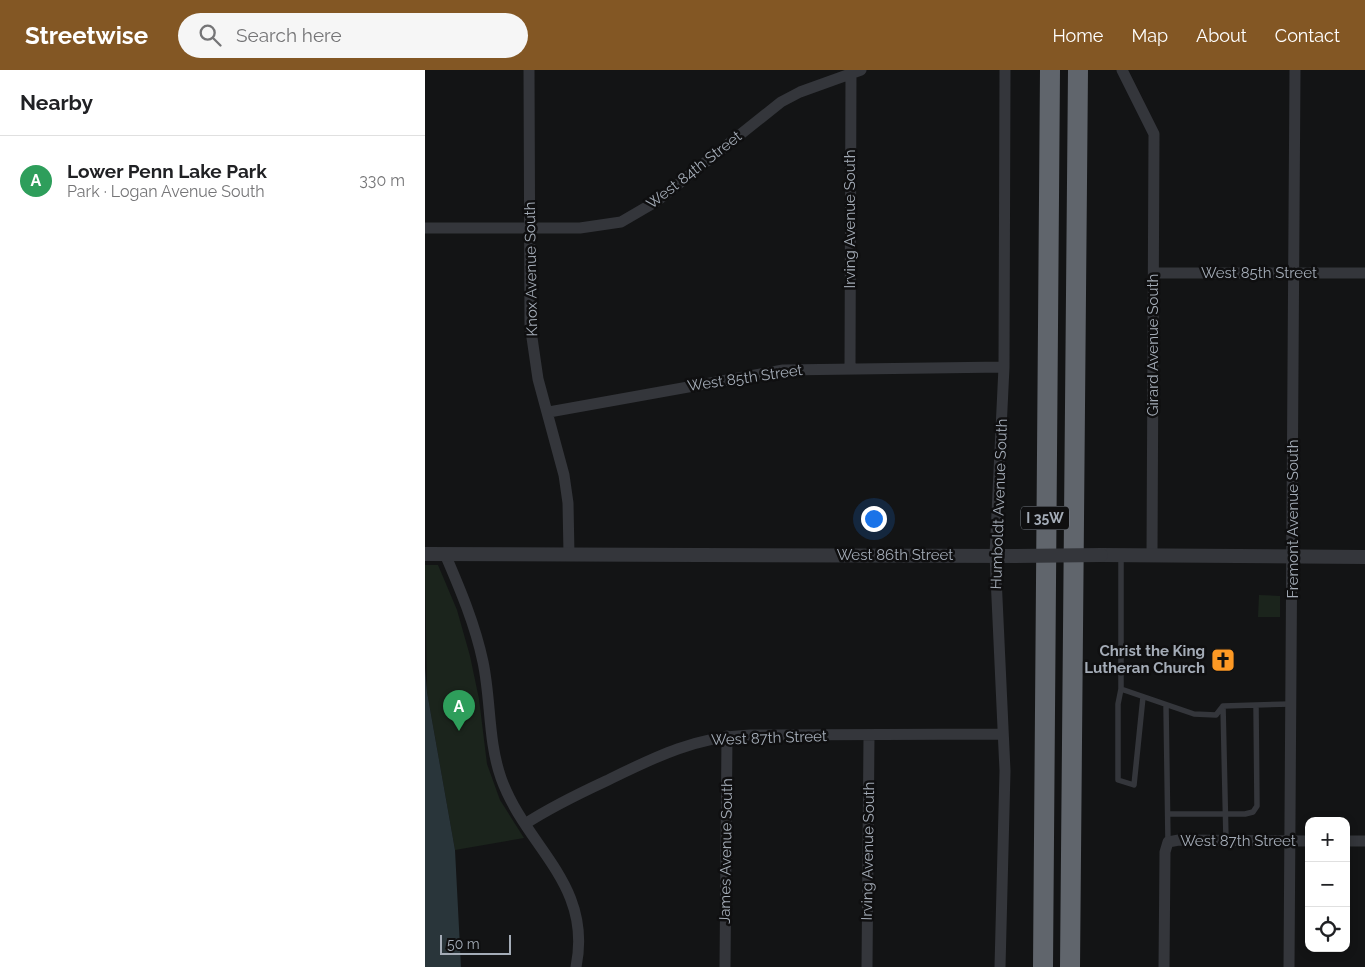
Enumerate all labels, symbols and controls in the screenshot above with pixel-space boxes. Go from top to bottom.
search box [178,13,528,58]
text: Streetwise [25,21,148,50]
icon: search [196,21,224,49]
text: Search here [236,24,342,46]
text: Home [1052,25,1103,46]
text: Map [1131,25,1168,46]
text: About [1196,25,1247,46]
text: Contact [1275,25,1340,46]
text: Nearby [20,90,93,115]
street label: West 84th Street [643,127,745,213]
street label: Irving Avenue South [841,150,859,288]
text: Lower Penn Lake Park [67,160,267,182]
text: A [31,171,41,190]
text: 330 m [359,171,405,190]
text: Park · Logan Avenue South [67,182,265,201]
street label: Knox Avenue South [521,201,541,337]
street label: West 85th Street [1201,264,1317,282]
street label: Girard Avenue South [1144,274,1162,416]
street label: West 85th Street [686,361,804,395]
street label: Humboldt Avenue South [987,418,1011,590]
street label: Fremont Avenue South [1284,439,1302,599]
your location [861,506,887,532]
road number: I 35W [1021,506,1069,529]
street label: West 86th Street [837,546,953,564]
place label: Christ the King Lutheran Church [1084,642,1205,677]
church icon: Christ the King Lutheran Church [1210,647,1236,673]
pin: A [443,690,475,731]
street label: West 87th Street [711,727,827,749]
street label: James Avenue South [716,778,736,924]
street label: Irving Avenue South [858,781,878,921]
map controls [1305,817,1350,952]
button: + [1305,817,1350,862]
street label: West 87th Street [1180,832,1296,850]
button: − [1305,862,1350,907]
button: locate [1305,907,1350,952]
scale bar [440,932,511,955]
text: 50 m [447,936,480,952]

